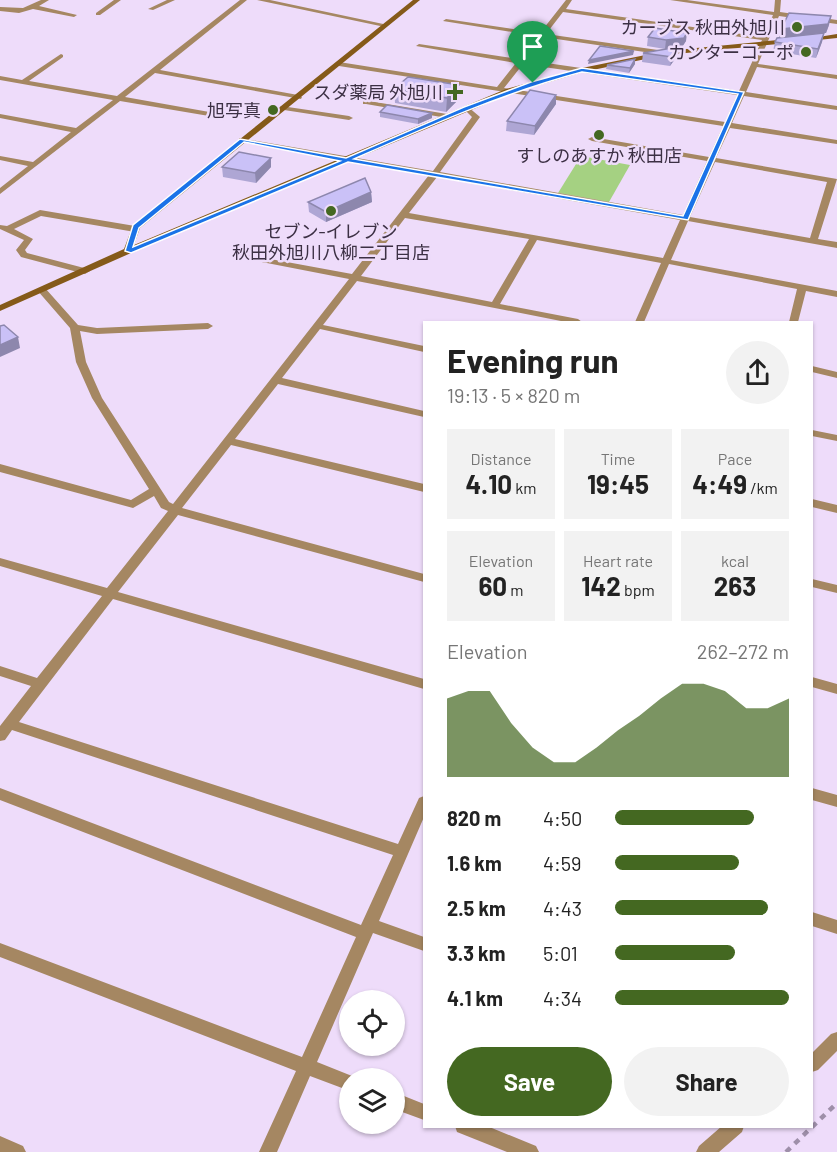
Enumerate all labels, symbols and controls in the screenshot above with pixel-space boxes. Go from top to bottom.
place label: カーブス 秋田外旭川 [620,16,785,38]
marker: カーブス 秋田外旭川 [790,20,804,34]
pin [507,21,558,83]
icon: arrive [516,30,549,63]
place label: カンターコーポ [668,41,794,63]
marker: カンターコーポ [799,45,813,59]
place label: スダ薬局 外旭川 [313,81,443,103]
marker: スダ薬局 外旭川 [448,85,462,99]
place label: 旭写真 [207,99,261,121]
marker: 旭写真 [266,103,280,117]
marker: すしのあすか 秋田店 [592,128,606,142]
place label: すしのあすか 秋田店 [516,144,682,166]
marker: セブン-イレブン 秋田外旭川八柳二丁目店 [324,204,338,218]
place label: セブン-イレブン 秋田外旭川八柳二丁目店 [232,220,430,263]
text: Evening run [447,340,619,380]
button: share [726,341,789,404]
text: 19:13 · 5 × 820 m [447,383,580,407]
text: Distance [471,449,531,468]
text: Time [601,449,635,468]
text: Pace [718,449,752,468]
text: 4.10 [465,468,512,499]
text: 19:45 [587,468,649,499]
text: 4:49 [692,468,747,499]
text: km [512,478,537,497]
text: /km [747,478,778,497]
text: Elevation [469,551,533,570]
text: Heart rate [583,551,653,570]
text: kcal [721,551,749,570]
text: 60 [478,570,507,601]
text: 142 [581,570,621,601]
text: 263 [714,570,756,601]
text: m [507,580,524,599]
text: bpm [621,580,655,599]
text: Elevation [447,639,528,663]
text: 262–272 m [697,639,789,663]
text: 820 m [447,806,501,830]
text: 4:50 [543,806,582,830]
text: 1.6 km [447,851,502,875]
text: 4:59 [543,851,582,875]
text: 2.5 km [447,896,506,920]
text: 4:43 [543,896,582,920]
text: 3.3 km [447,941,505,965]
text: 5:01 [543,941,578,965]
text: 4.1 km [447,986,503,1010]
text: 4:34 [543,986,582,1010]
map controls [339,990,405,1134]
button: locate [339,990,405,1056]
button: Save [447,1047,612,1116]
button: Share [624,1047,789,1116]
button: layers [339,1068,405,1134]

